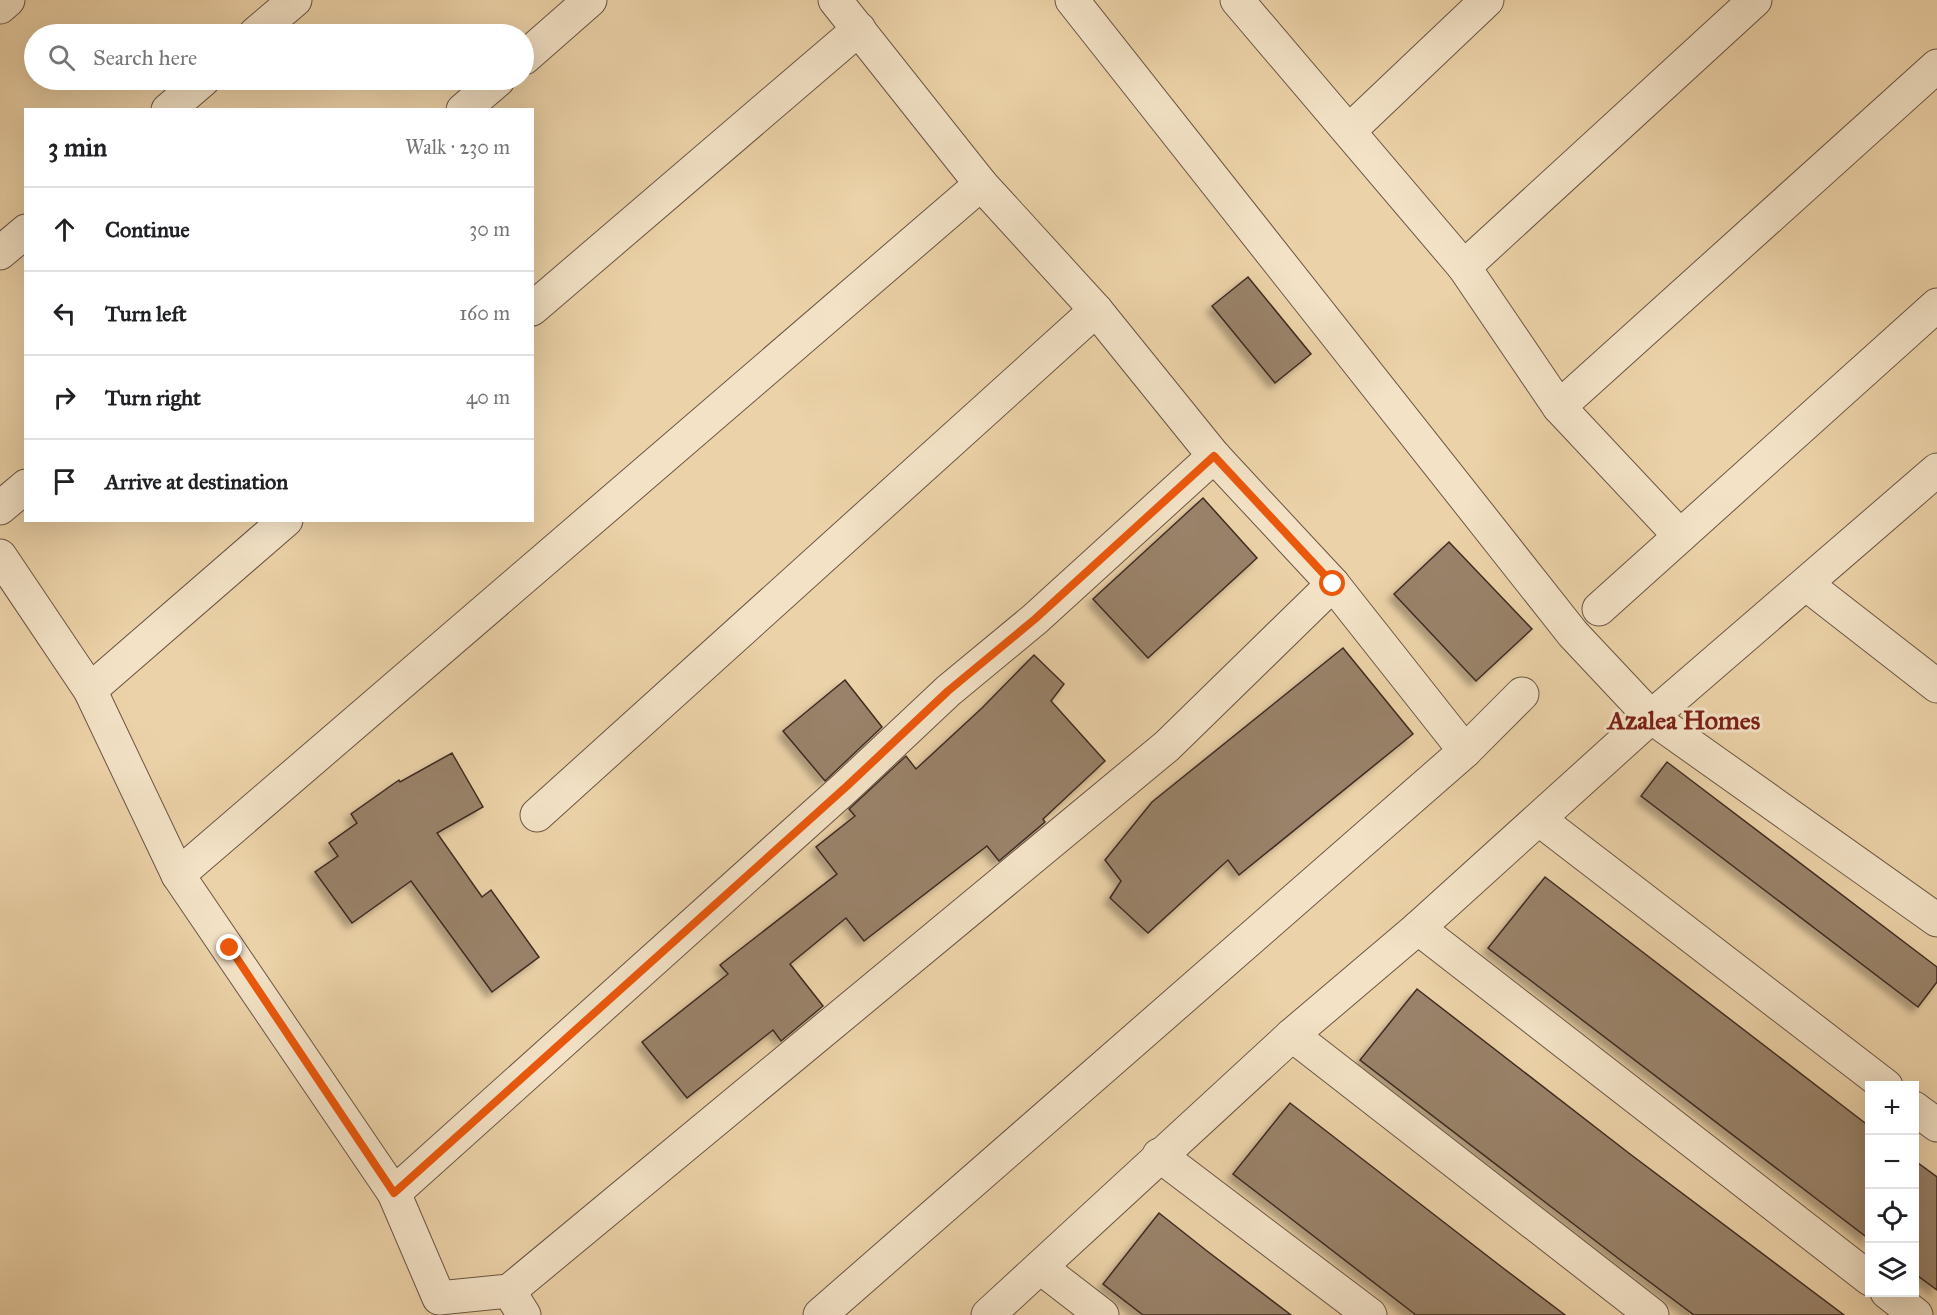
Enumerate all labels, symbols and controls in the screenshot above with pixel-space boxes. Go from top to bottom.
search box [24,24,534,90]
icon: search [45,41,78,74]
text: Search here [93,44,197,71]
text: 3 min [48,131,107,163]
text: Walk · 230 m [405,135,510,159]
icon: ahead [48,213,81,246]
text: Continue [105,216,190,243]
text: 30 m [469,217,510,241]
icon: left [48,297,81,330]
text: Turn left [105,300,187,327]
text: 160 m [459,301,510,325]
icon: right [48,381,81,414]
text: Turn right [105,384,201,411]
text: 40 m [466,385,510,409]
icon: arrive [48,465,81,498]
text: Arrive at destination [105,468,288,495]
route start [1319,570,1345,596]
district label: Azalea Homes [1606,704,1761,736]
route end [216,934,242,960]
map controls [1865,1081,1919,1297]
button: + [1865,1081,1919,1135]
button: − [1865,1135,1919,1189]
button: locate [1865,1189,1919,1243]
button: layers [1865,1243,1919,1297]

